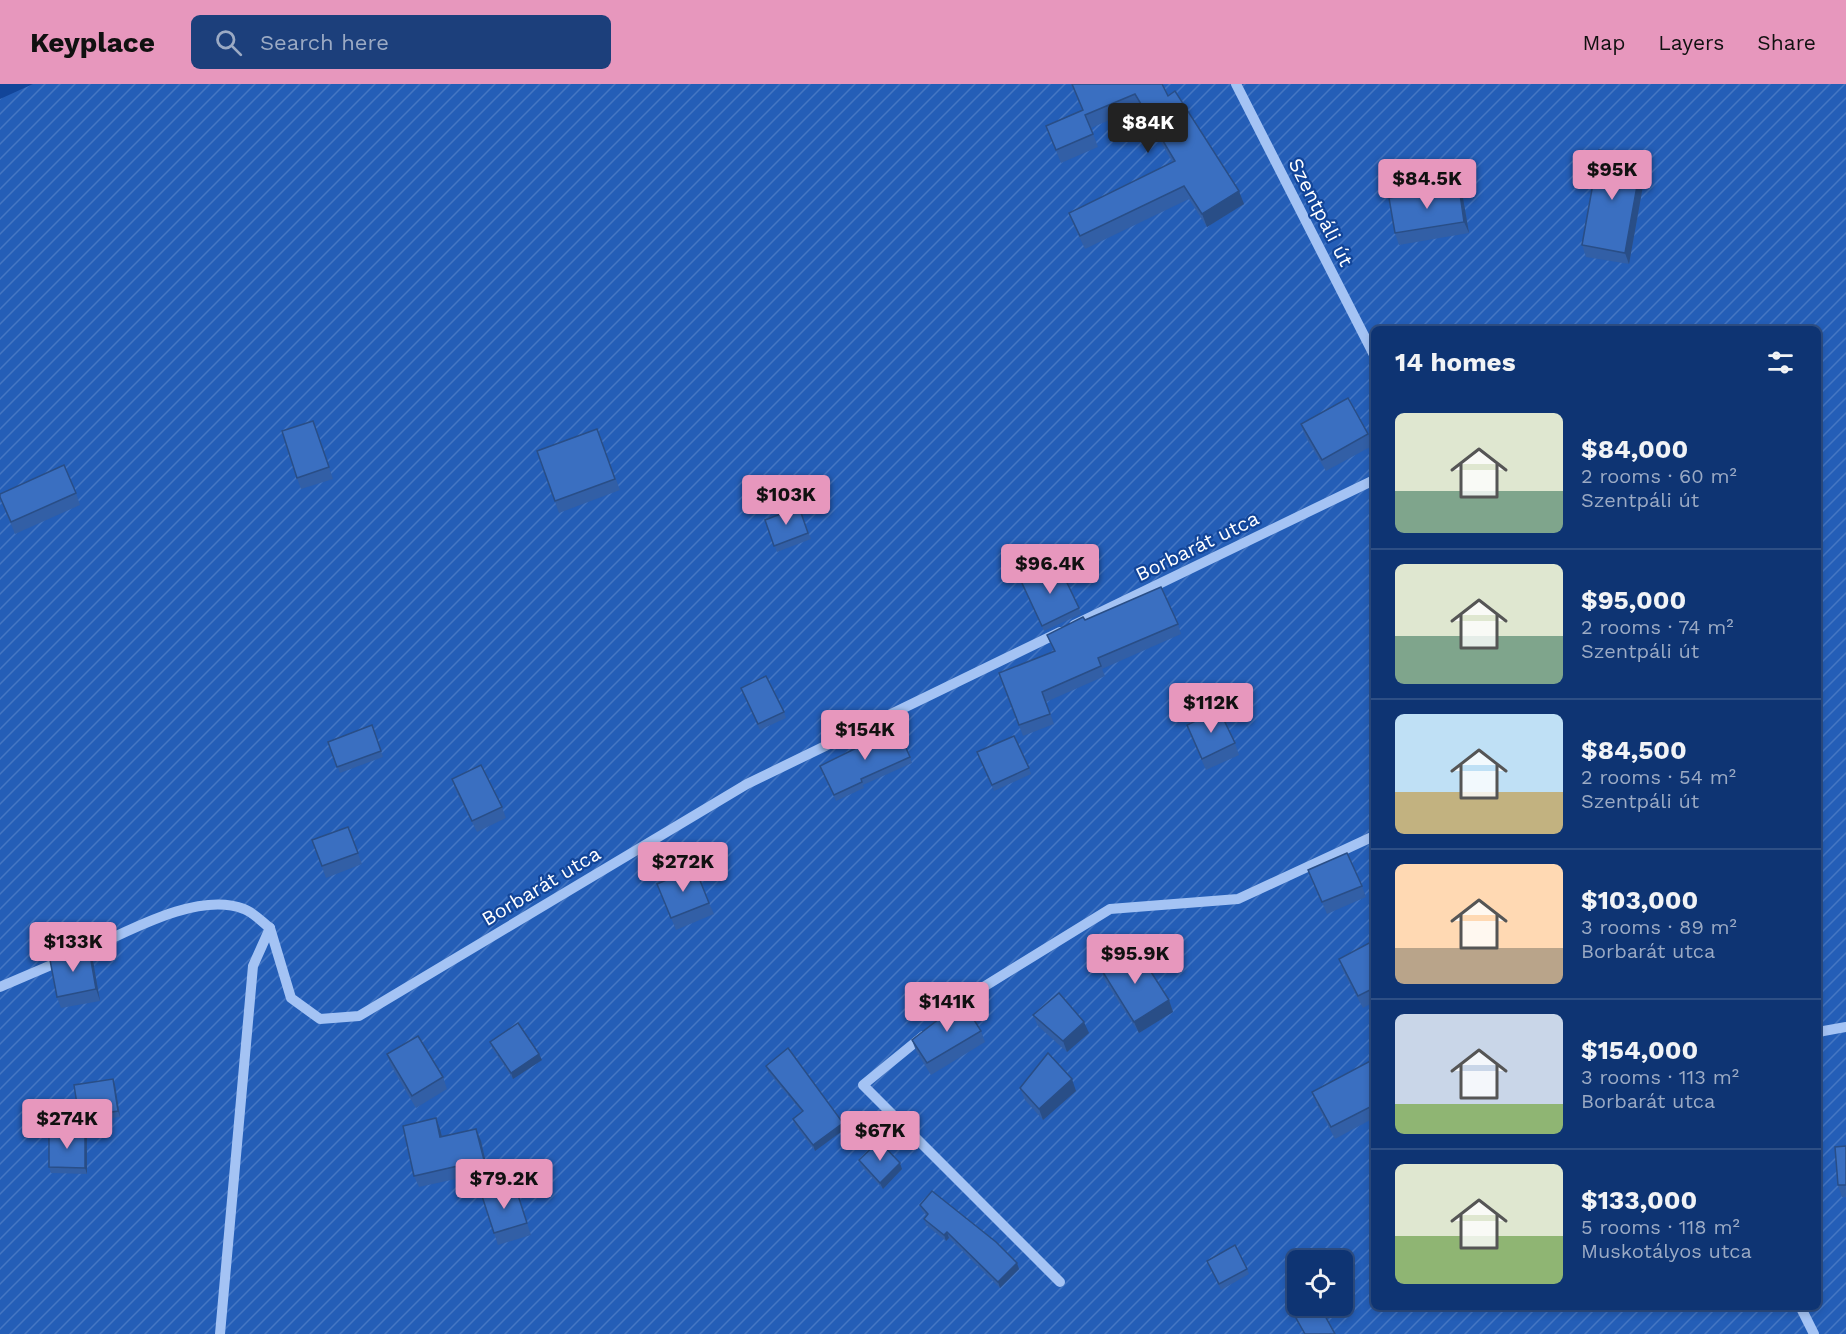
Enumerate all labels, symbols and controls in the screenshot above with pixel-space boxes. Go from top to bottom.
search box [191,15,611,69]
text: Keyplace [30,26,155,59]
icon: search [212,26,245,59]
text: Search here [260,30,389,55]
text: Map [1582,30,1625,55]
text: Layers [1658,30,1724,55]
text: Share [1757,30,1816,55]
pin: $84K [1112,103,1184,154]
text: $84K [1122,110,1174,134]
pin: $95K [1576,150,1648,201]
street label: Szentpáli út [1283,154,1359,271]
text: $95K [1587,157,1637,181]
pin: $84.5K [1378,159,1476,210]
text: $84.5K [1392,166,1462,190]
icon: filters [1764,346,1797,379]
text: 14 homes [1395,347,1516,377]
text: $84,000 [1581,434,1688,464]
icon: home [1443,437,1515,509]
text: 2 rooms · 60 m² [1581,464,1737,488]
pin: $103K [744,475,828,526]
text: $103K [756,482,816,506]
text: Szentpáli út [1581,488,1699,512]
street label: Borbarát utca [1131,506,1263,586]
pin: $96.4K [1001,544,1099,595]
text: $96.4K [1015,551,1085,575]
text: $95,000 [1581,585,1686,615]
icon: home [1443,588,1515,660]
text: 2 rooms · 74 m² [1581,615,1734,639]
text: Szentpáli út [1581,639,1699,663]
pin: $112K [1169,683,1253,734]
text: $112K [1183,690,1239,714]
pin: $154K [823,710,907,761]
text: $154K [835,717,895,741]
text: $84,500 [1581,735,1687,765]
icon: home [1443,738,1515,810]
text: 2 rooms · 54 m² [1581,765,1736,789]
text: Szentpáli út [1581,789,1699,813]
street label: Borbarát utca [477,841,605,931]
pin: $272K [641,842,725,893]
text: $272K [652,849,714,873]
text: $103,000 [1581,885,1698,915]
icon: home [1443,888,1515,960]
text: 3 rooms · 89 m² [1581,915,1737,939]
pin: $133K [31,922,115,973]
text: $133K [43,929,103,953]
pin: $95.9K [1086,934,1184,985]
text: Borbarát utca [1581,939,1715,963]
text: $95.9K [1101,941,1169,965]
pin: $141K [905,982,989,1033]
text: $141K [919,989,975,1013]
text: $154,000 [1581,1035,1698,1065]
icon: home [1443,1038,1515,1110]
text: 3 rooms · 113 m² [1581,1065,1739,1089]
text: Borbarát utca [1581,1089,1715,1113]
pin: $274K [25,1099,109,1150]
text: $274K [36,1106,98,1130]
pin: $67K [844,1111,916,1162]
text: $67K [855,1118,905,1142]
pin: $79.2K [455,1159,553,1210]
text: $79.2K [470,1166,538,1190]
text: $133,000 [1581,1185,1697,1215]
icon: home [1443,1188,1515,1260]
text: 5 rooms · 118 m² [1581,1215,1740,1239]
text: Muskotályos utca [1581,1239,1752,1263]
map controls [1287,1250,1353,1316]
button: locate [1287,1250,1353,1316]

